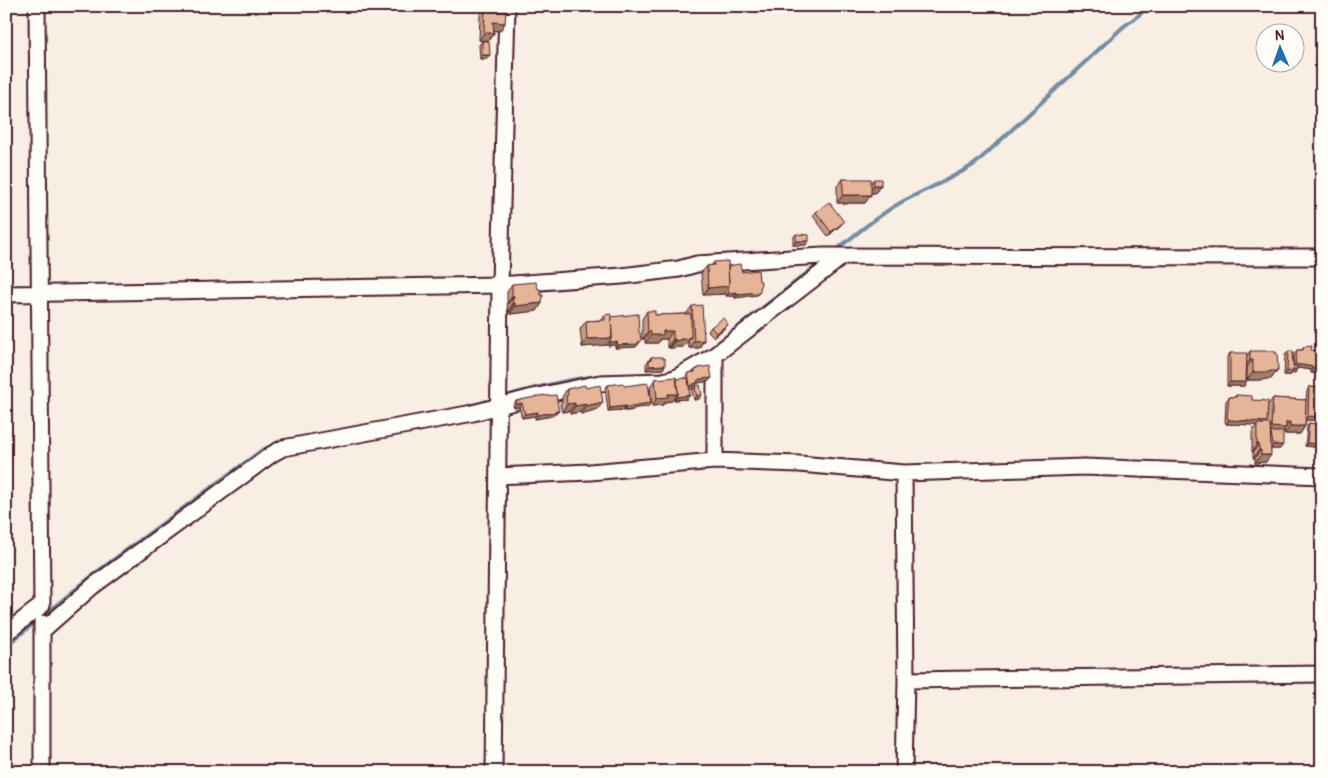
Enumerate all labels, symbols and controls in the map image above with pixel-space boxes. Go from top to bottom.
north arrow [1256,22,1306,72]
text: N [1275,27,1285,44]

